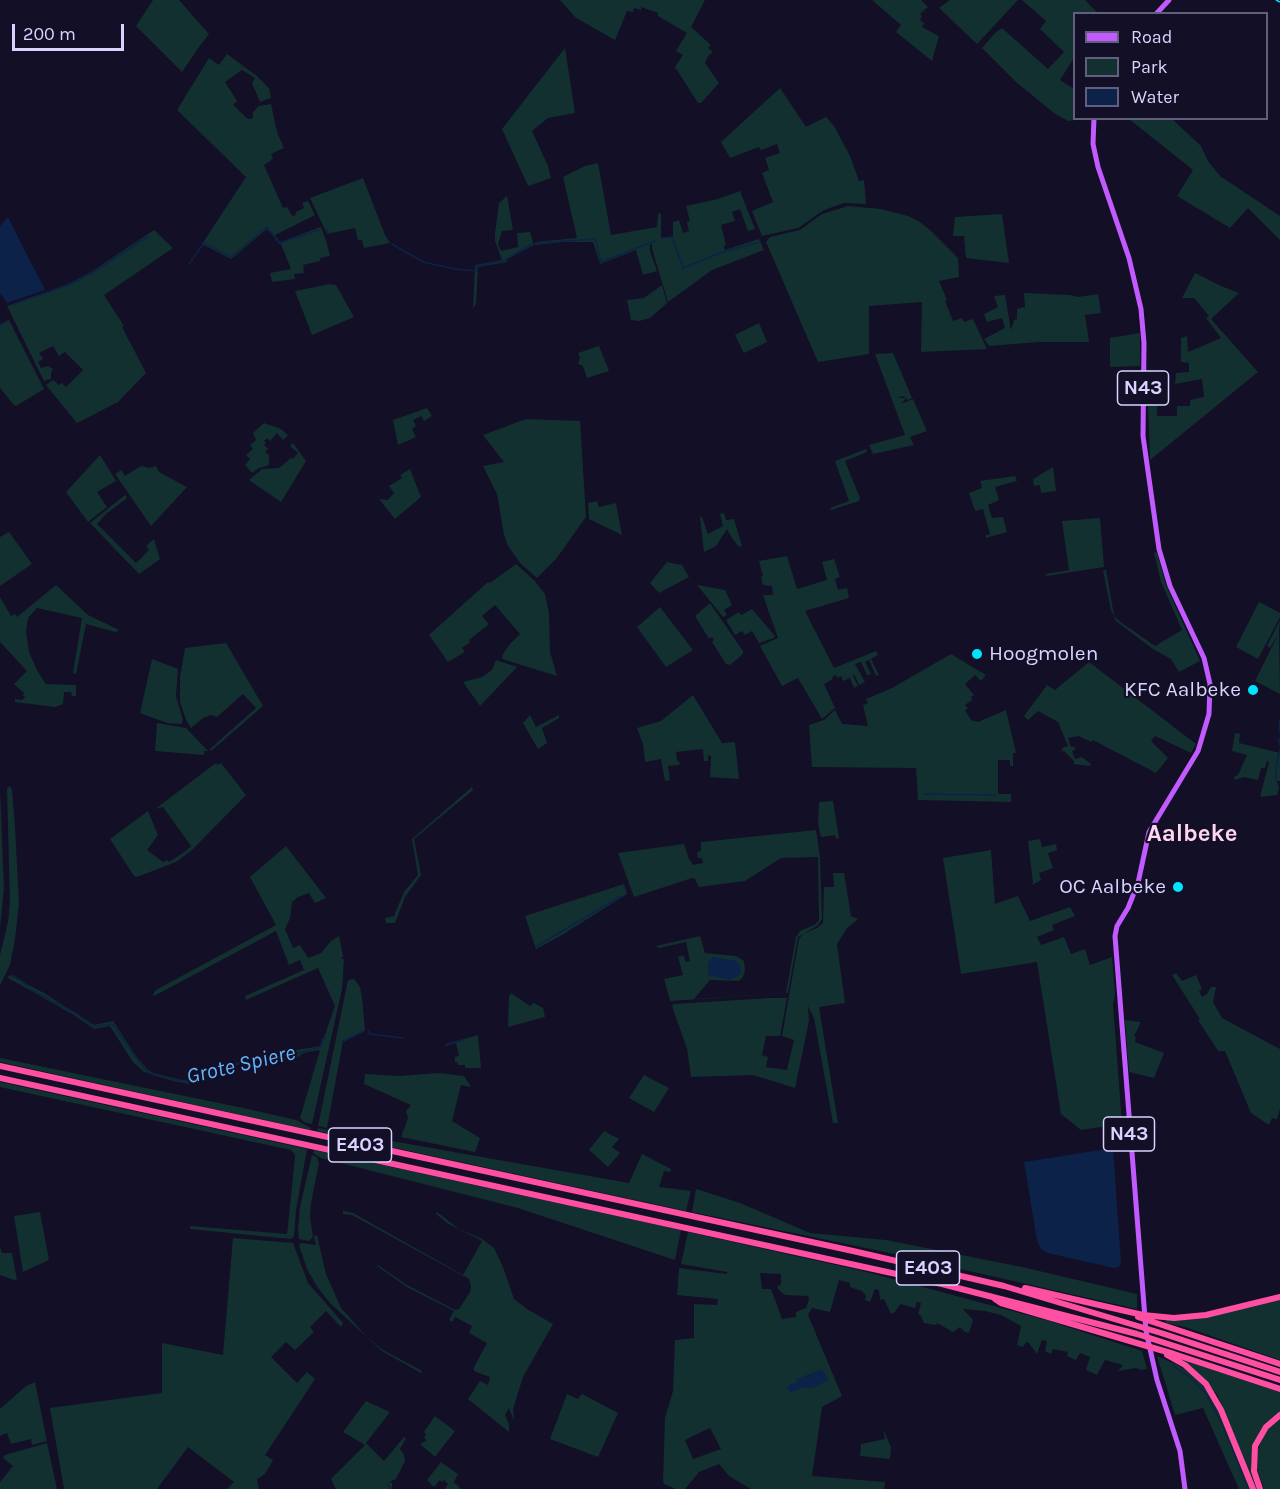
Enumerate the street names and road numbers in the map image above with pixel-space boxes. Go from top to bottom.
road number: N43 [1118,371,1168,405]
road number: N43 [1104,1117,1154,1151]
road number: E403 [328,1128,392,1162]
road number: E403 [896,1251,960,1285]

